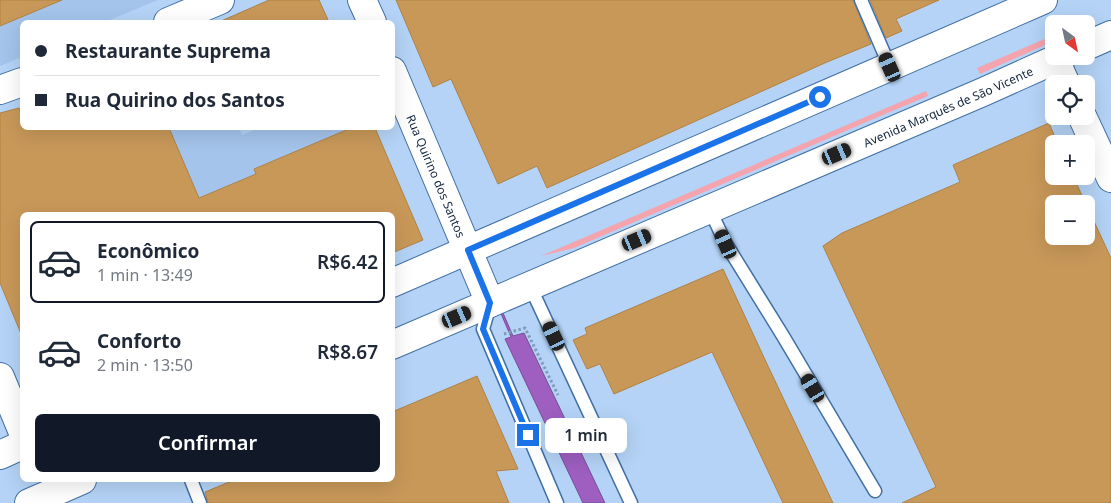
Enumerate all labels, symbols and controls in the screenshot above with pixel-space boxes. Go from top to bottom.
north arrow [1045,15,1095,65]
map controls [1045,15,1095,245]
text: Restaurante Suprema [65,38,271,64]
car [877,50,902,84]
street label: Avenida Marquês de São Vicente [860,62,1036,151]
button: locate [1045,75,1095,125]
route start [809,86,831,108]
text: Rua Quirino dos Santos [65,87,285,113]
street label: Rua Quirino dos Santos [403,112,470,240]
button: + [1045,135,1095,185]
car [820,141,853,167]
button: − [1045,195,1095,245]
car [620,227,653,253]
car [713,227,738,261]
text: Econômico [97,238,199,264]
icon: car [37,240,82,285]
text: R$6.42 [317,249,378,275]
text: 1 min · 13:49 [97,264,193,286]
car [440,304,473,330]
car [540,319,567,353]
text: Conforto [97,328,181,354]
icon: car [37,330,82,375]
text: R$8.67 [317,339,378,365]
text: 2 min · 13:50 [97,354,193,376]
car [798,371,827,405]
button: Confirmar [35,414,380,472]
callout: 1 min [546,418,628,452]
route end [517,424,539,446]
text: 1 min [564,424,608,446]

